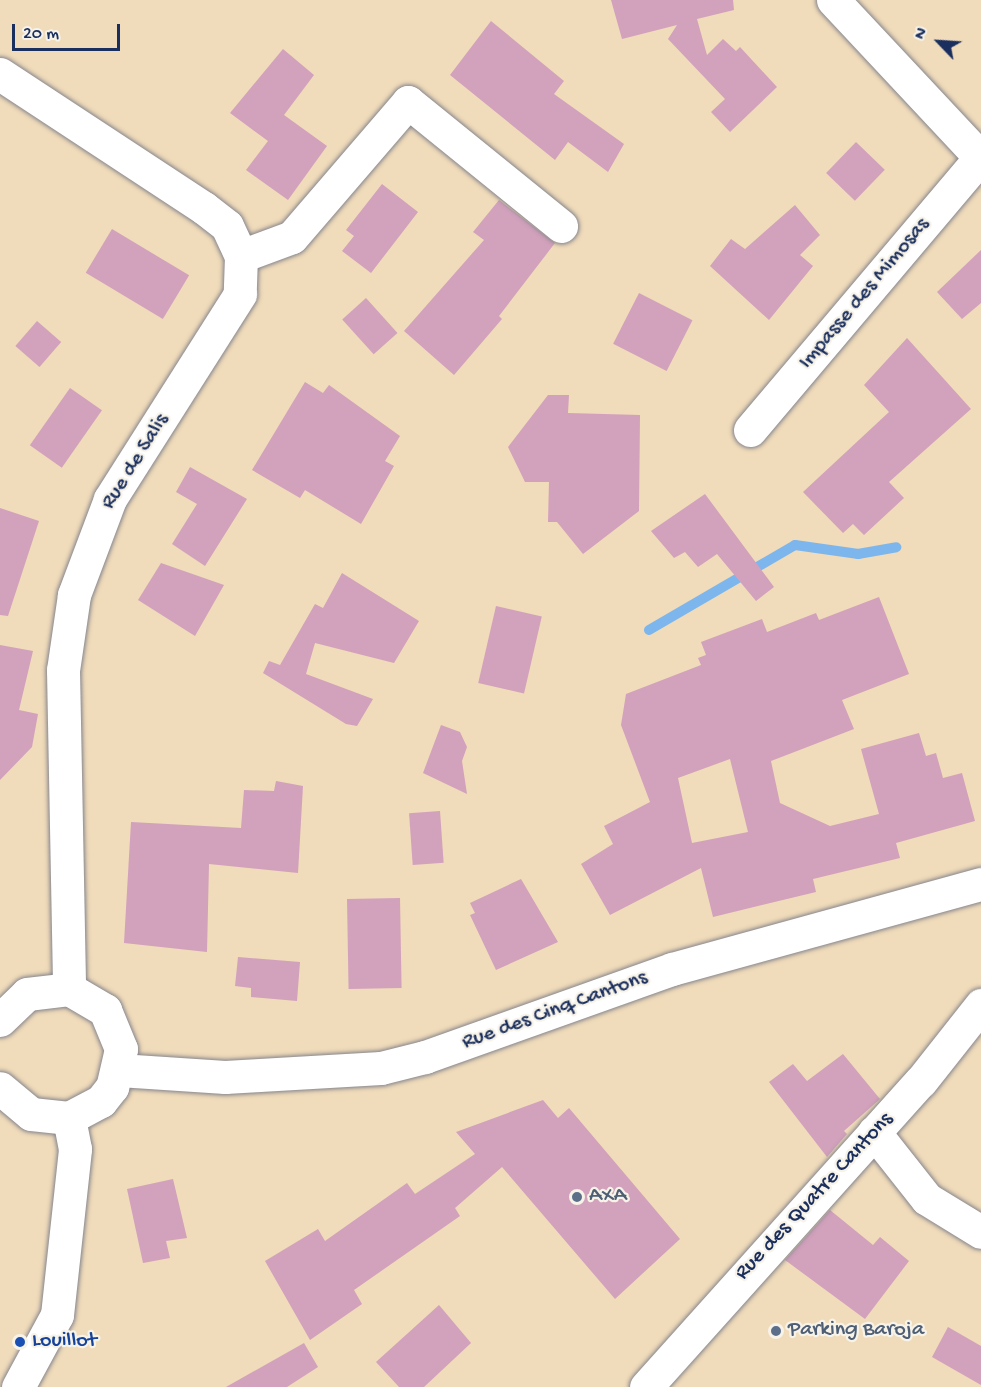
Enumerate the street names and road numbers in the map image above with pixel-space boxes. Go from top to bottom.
street label: Impasse des Mimosas [794,213,936,375]
street label: Rue de Salis [96,409,176,515]
street label: Rue des Cinq Cantons [459,965,651,1057]
street label: Rue des Quatre Cantons [730,1107,900,1287]

